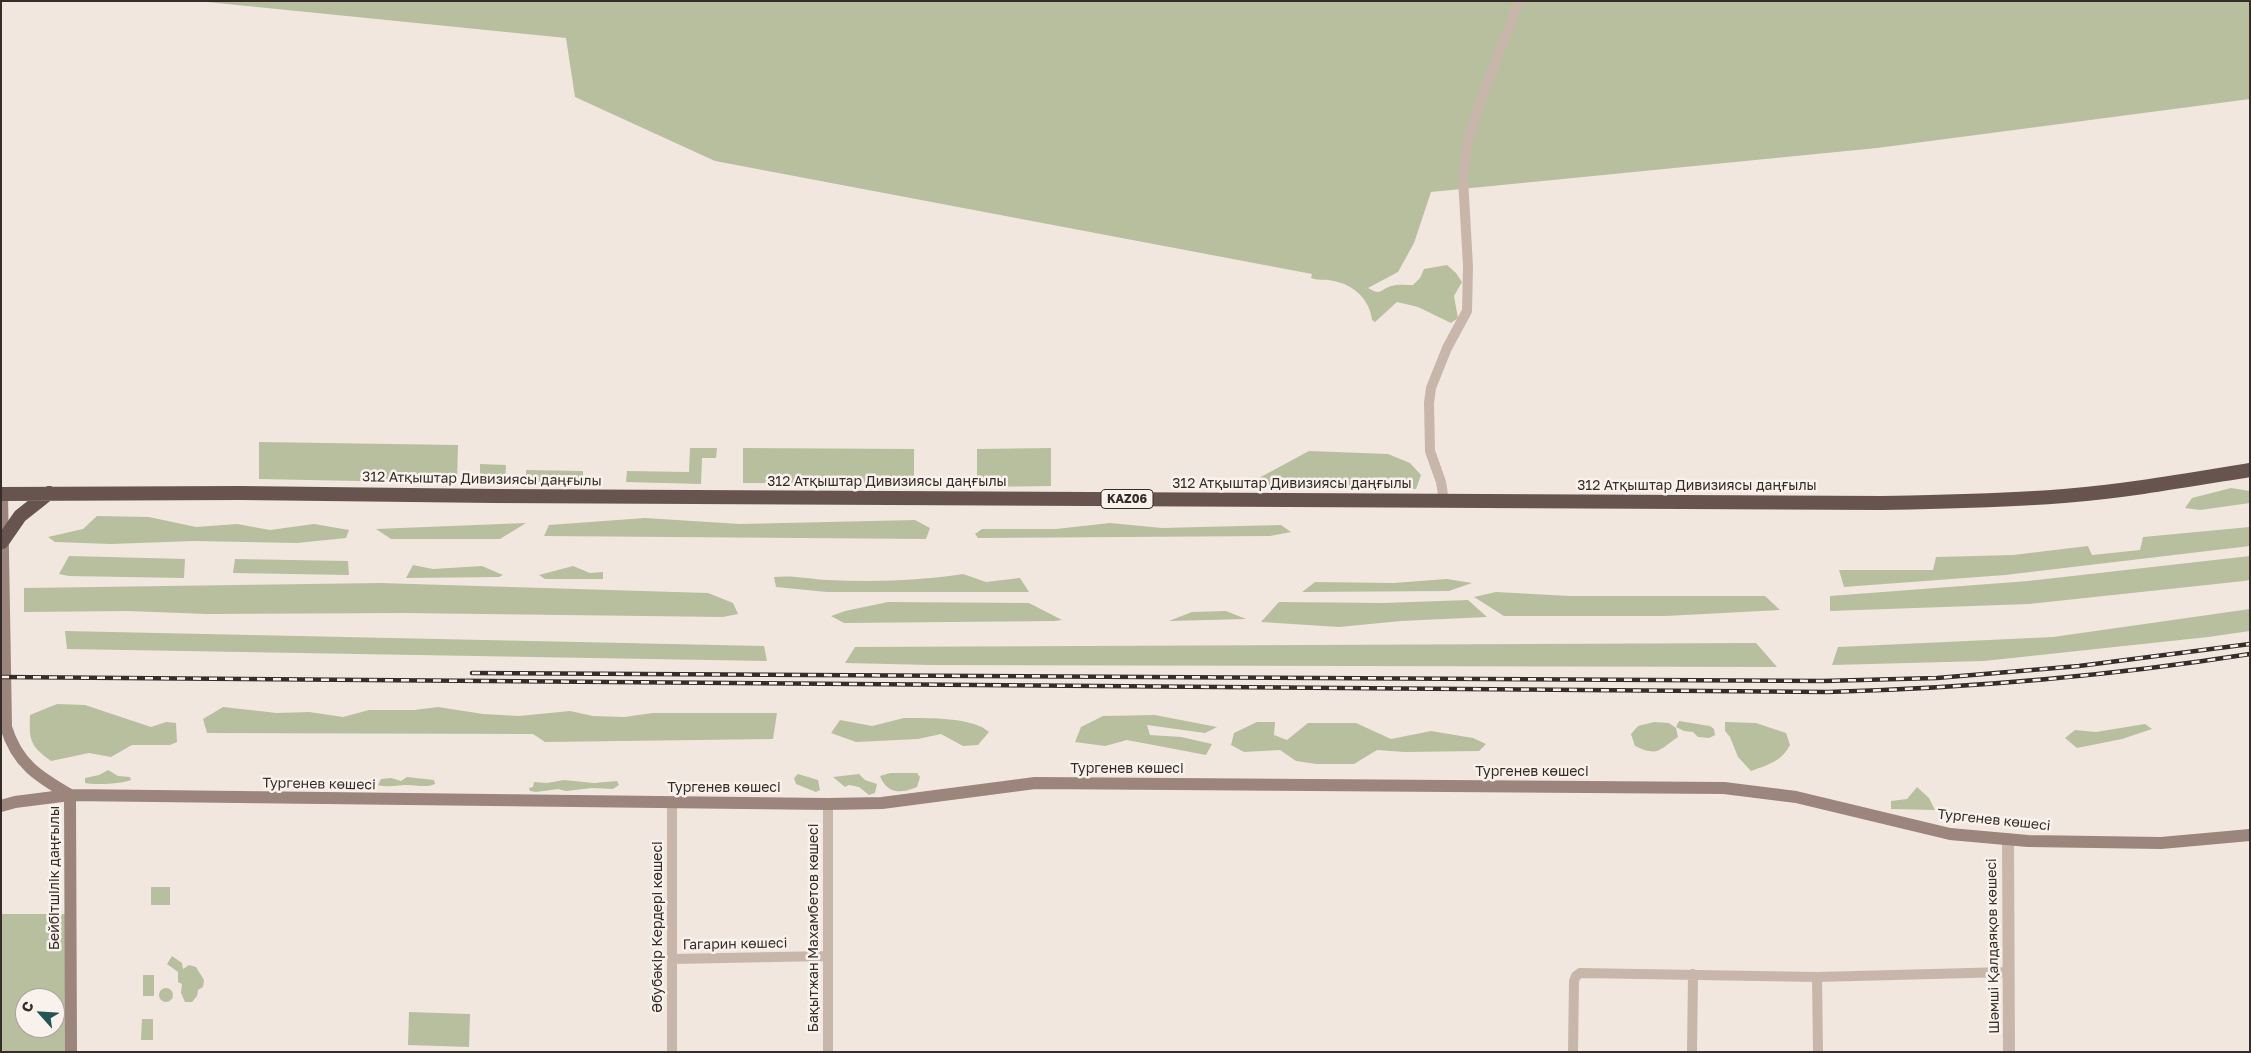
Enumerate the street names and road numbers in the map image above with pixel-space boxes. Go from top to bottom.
street label: 312 Атқыштар Дивизиясы даңғылы [362,469,602,489]
street label: 312 Атқыштар Дивизиясы даңғылы [767,474,1007,490]
street label: 312 Атқыштар Дивизиясы даңғылы [1172,476,1412,492]
street label: 312 Атқыштар Дивизиясы даңғылы [1577,478,1817,494]
road number: KАZ06 [1101,489,1153,508]
street label: Тургенев көшесі [1070,761,1184,777]
street label: Тургенев көшесі [1475,764,1589,780]
street label: Тургенев көшесі [262,775,376,793]
street label: Тургенев көшесі [667,780,781,796]
street label: Бейбітшілік даңғылы [47,806,63,950]
street label: Тургенев көшесі [1937,806,2051,834]
street label: Бақытжан Махамбетов көшесі [806,824,822,1032]
street label: Әбубәкір Кердері көшесі [650,841,666,1013]
street label: Шәмші Қалдаяқов көшесі [1983,858,2003,1034]
street label: Гагарин көшесі [683,935,787,953]

